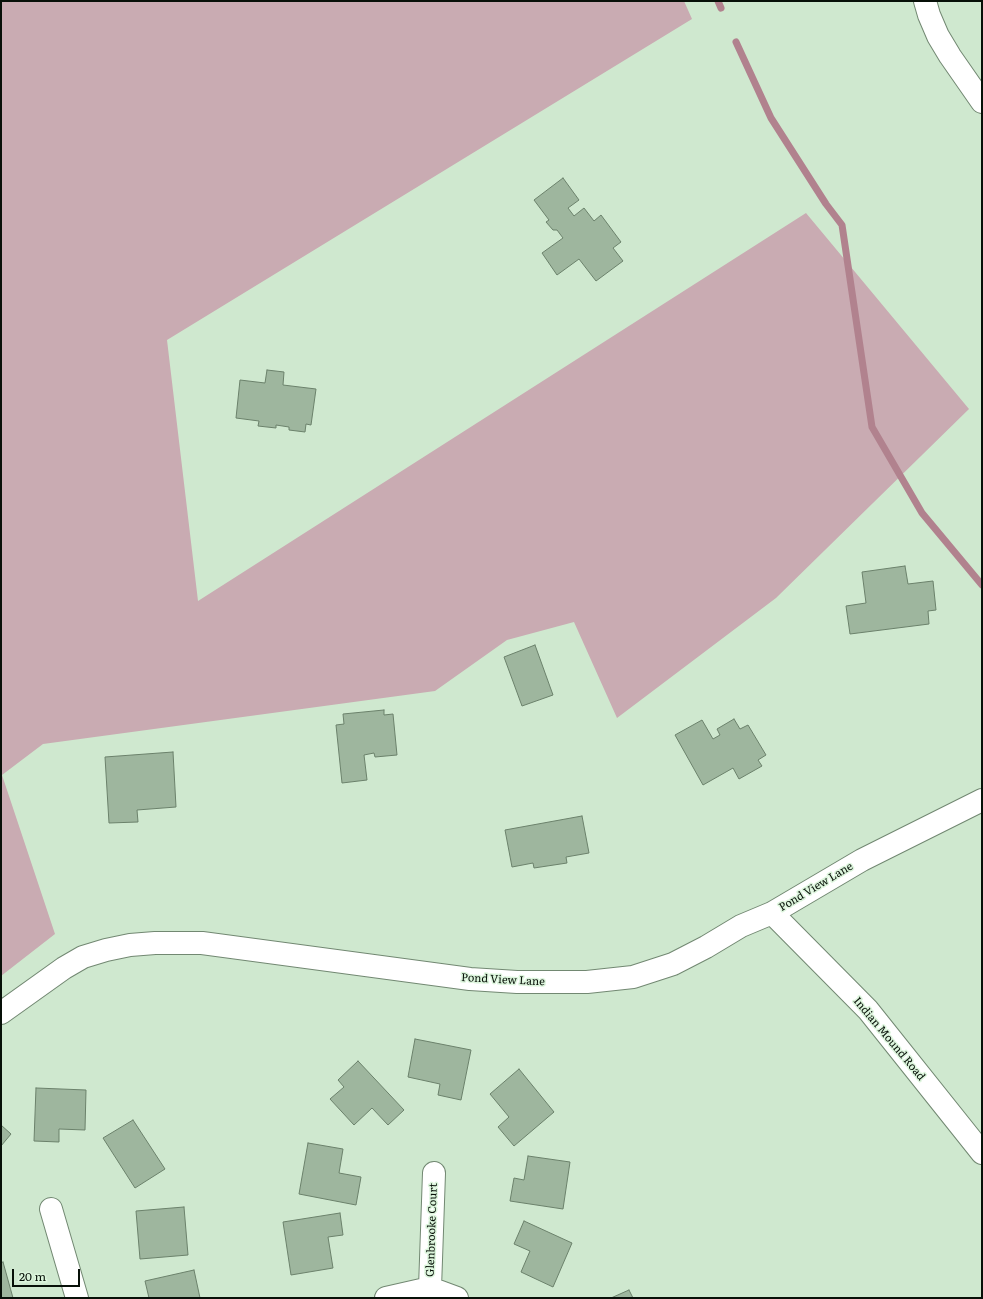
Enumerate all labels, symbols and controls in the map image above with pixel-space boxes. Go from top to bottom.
street label: Pond View Lane [777,860,855,914]
street label: Pond View Lane [461,971,545,989]
street label: Indian Mound Road [850,995,928,1083]
street label: Glenbrooke Court [424,1183,440,1277]
scale bar [14,1261,82,1287]
text: 20 m [19,1267,46,1285]

